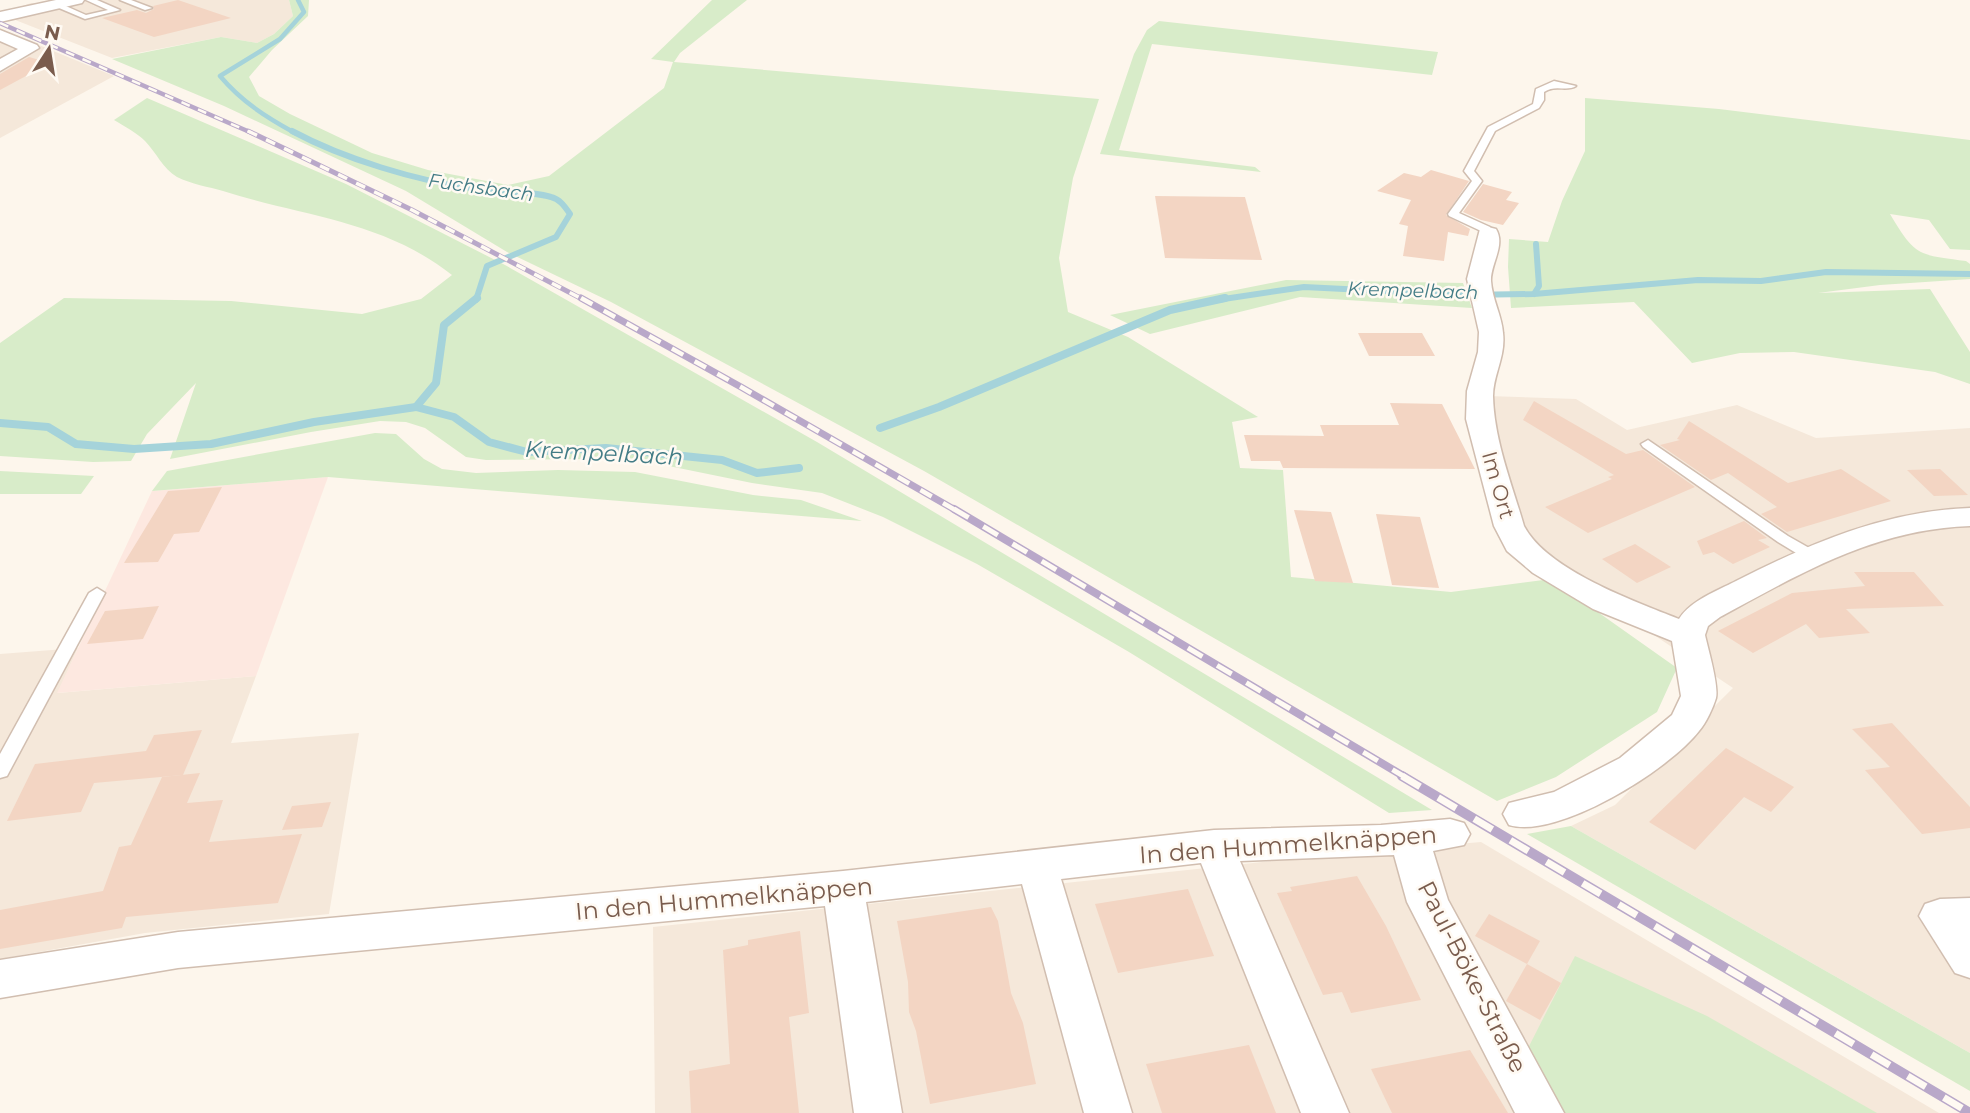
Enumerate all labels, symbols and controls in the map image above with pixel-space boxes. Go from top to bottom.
north arrow [14,14,84,84]
text: N [43,20,62,46]
water label: Fuchsbach [427,169,535,206]
water label: Krempelbach [1347,277,1479,304]
water label: Krempelbach [524,435,684,471]
street label: Im Ort [1477,448,1520,521]
street label: In den Hummelknäppen [1138,820,1438,869]
street label: In den Hummelknäppen [574,871,874,926]
street label: Paul-Böke-Straße [1412,876,1533,1077]

